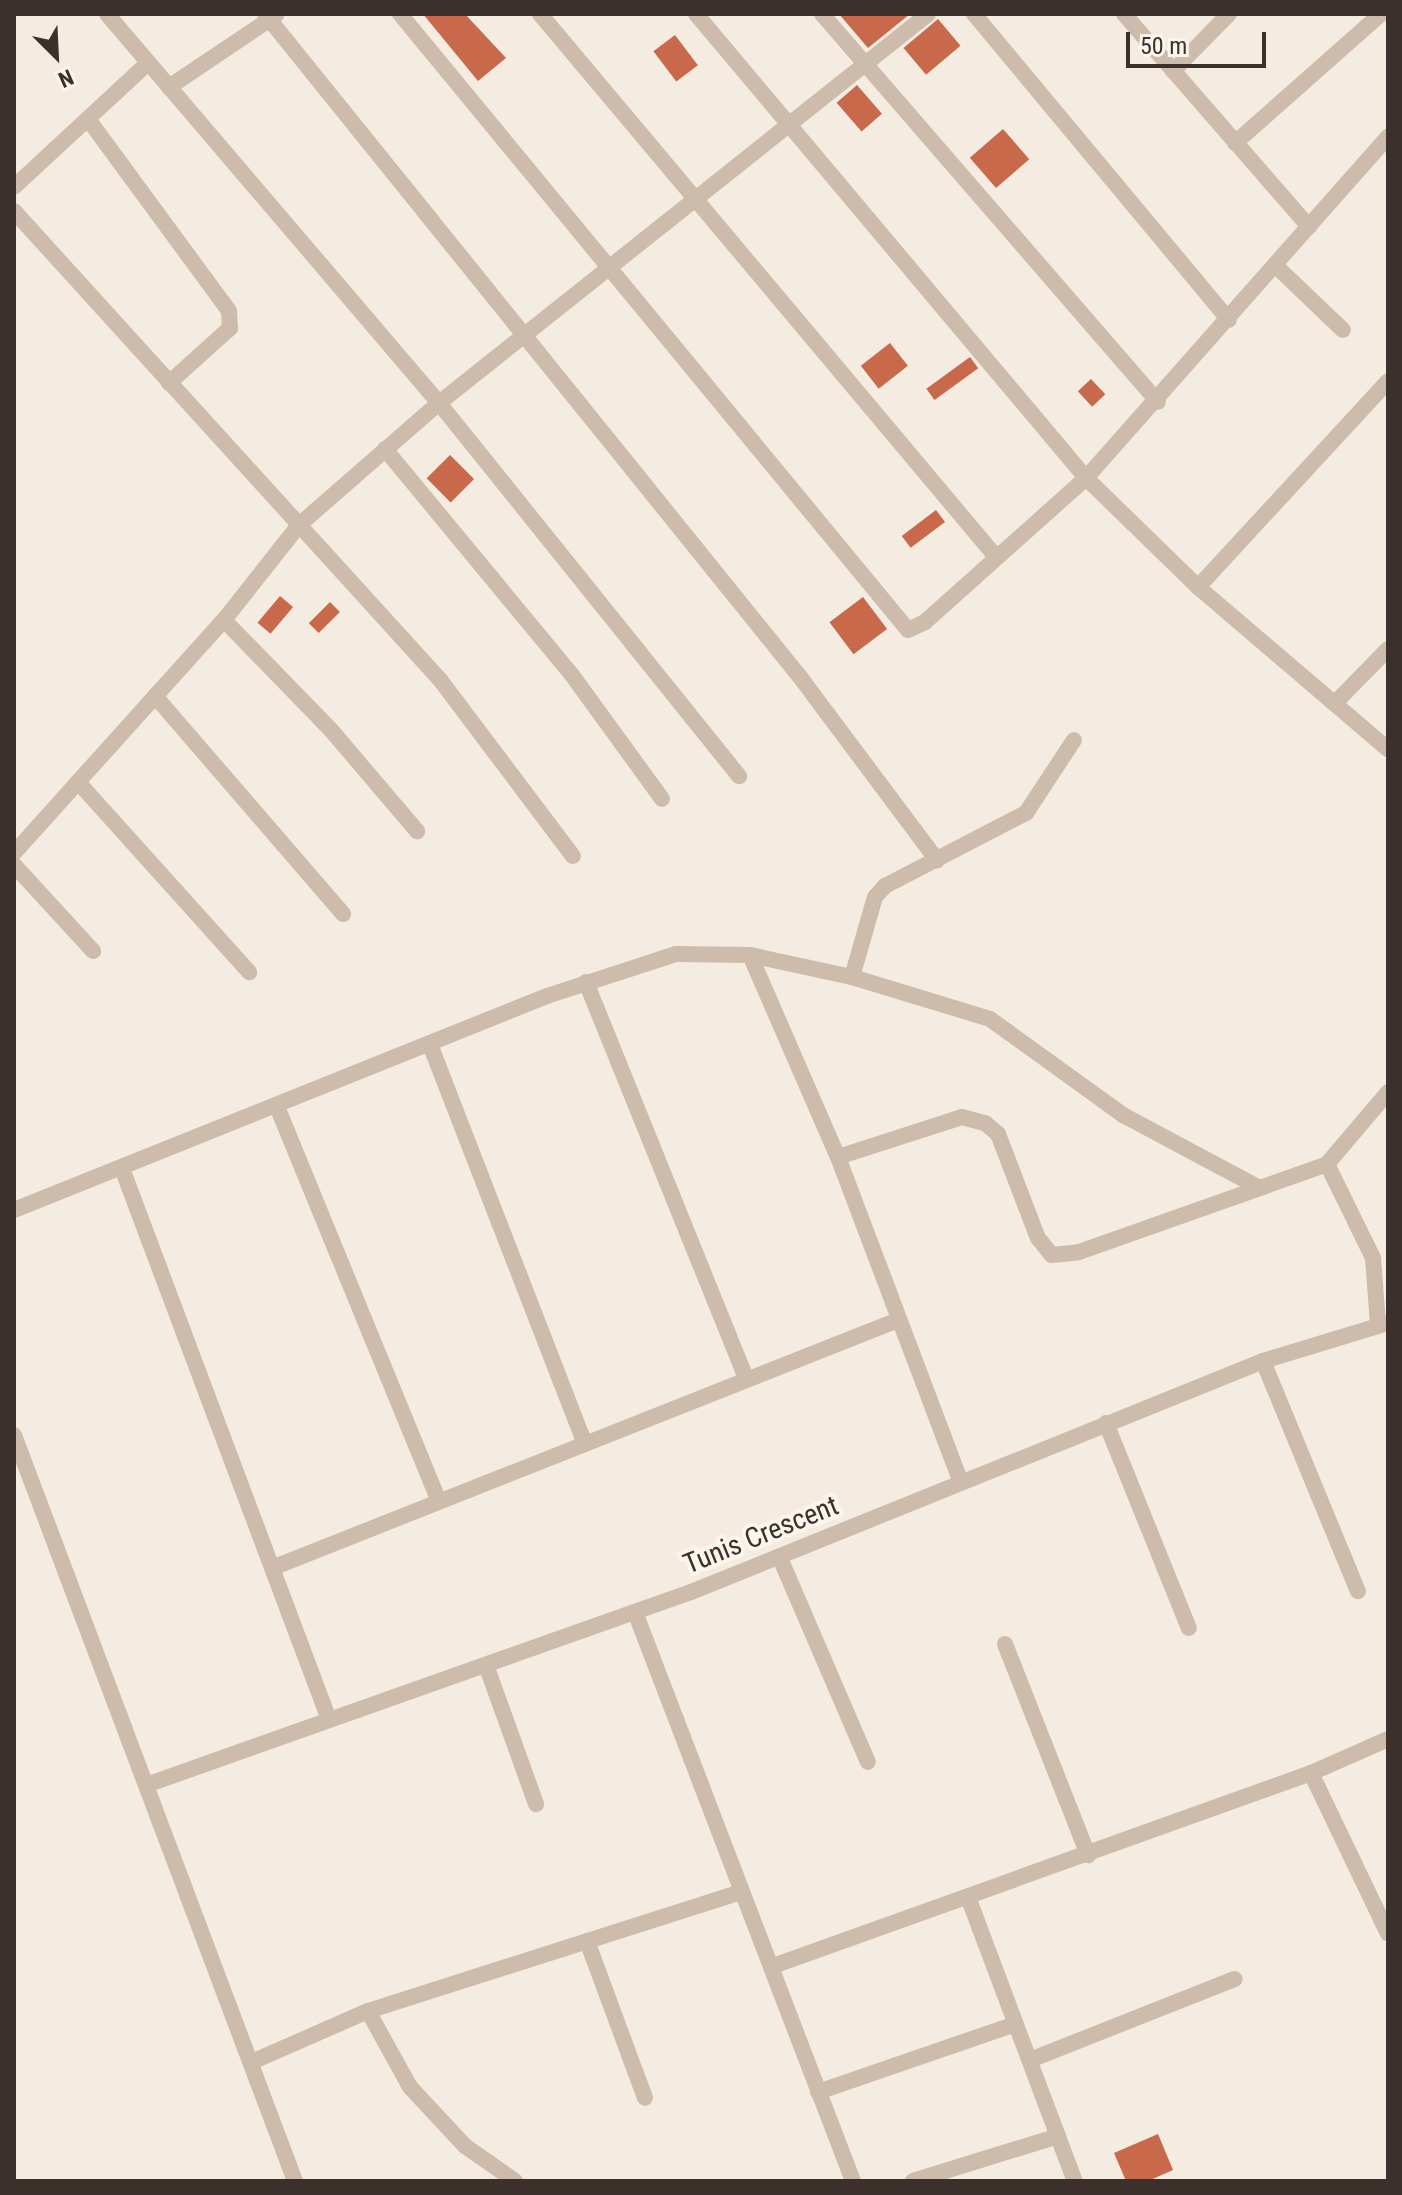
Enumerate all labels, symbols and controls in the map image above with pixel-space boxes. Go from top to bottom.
north arrow [16,16,96,96]
scale bar [1130,16,1270,66]
text: 50 m [1140,32,1187,60]
text: N [55,64,77,93]
street label: Tunis Crescent [679,1489,843,1581]

